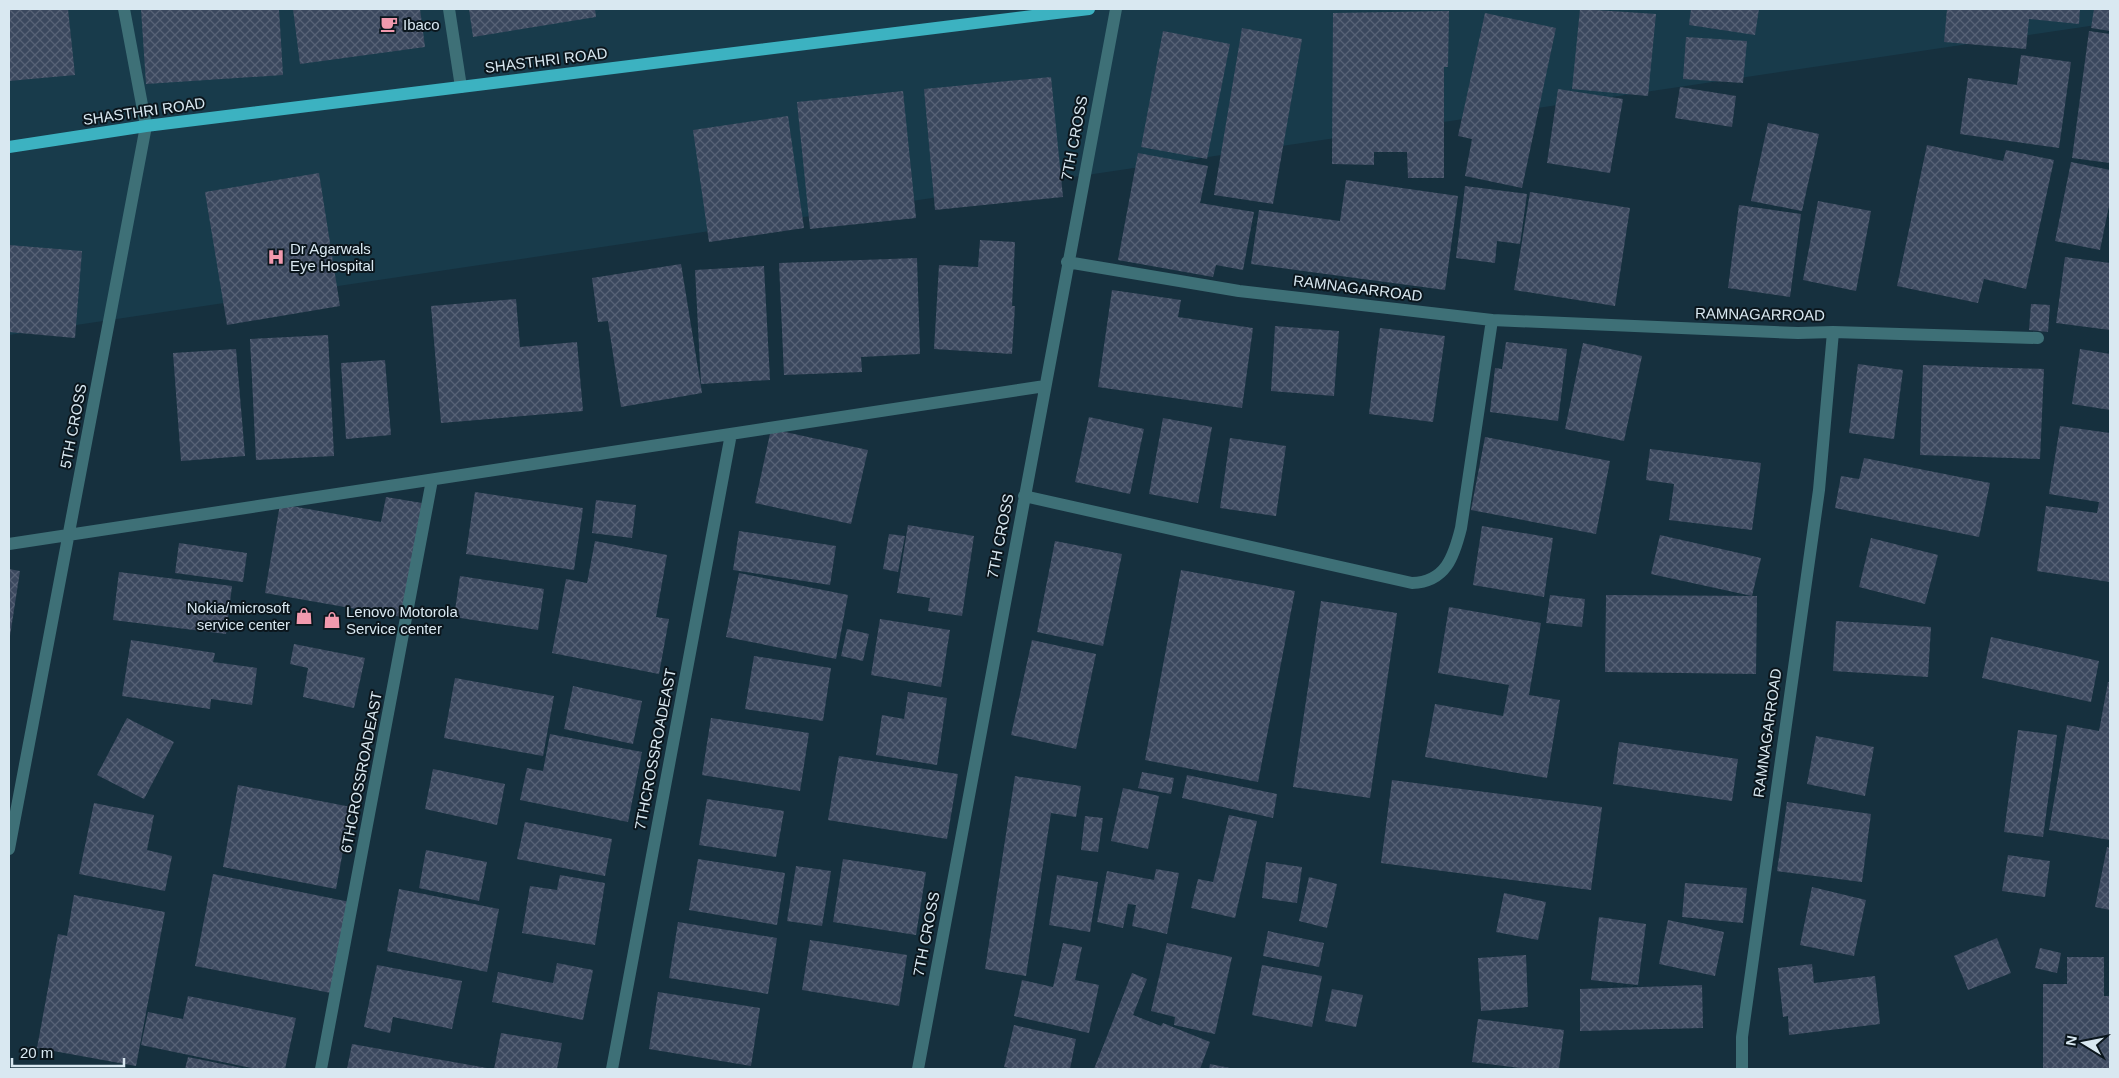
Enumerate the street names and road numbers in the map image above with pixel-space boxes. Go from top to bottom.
street label: SHASTHRI ROAD [484,44,608,76]
street label: SHASTHRI ROAD [82,94,206,128]
street label: 7TH CROSS [1057,94,1091,182]
street label: RAMNAGARROAD [1292,272,1424,304]
street label: RAMNAGARROAD [1695,304,1825,324]
street label: 5TH CROSS [56,382,90,470]
street label: 7TH CROSS [983,492,1017,580]
street label: 7THCROSSROADEAST [631,667,679,831]
street label: RAMNAGARROAD [1750,667,1784,799]
street label: 6THCROSSROADEAST [337,690,385,854]
street label: 7TH CROSS [909,890,943,978]

